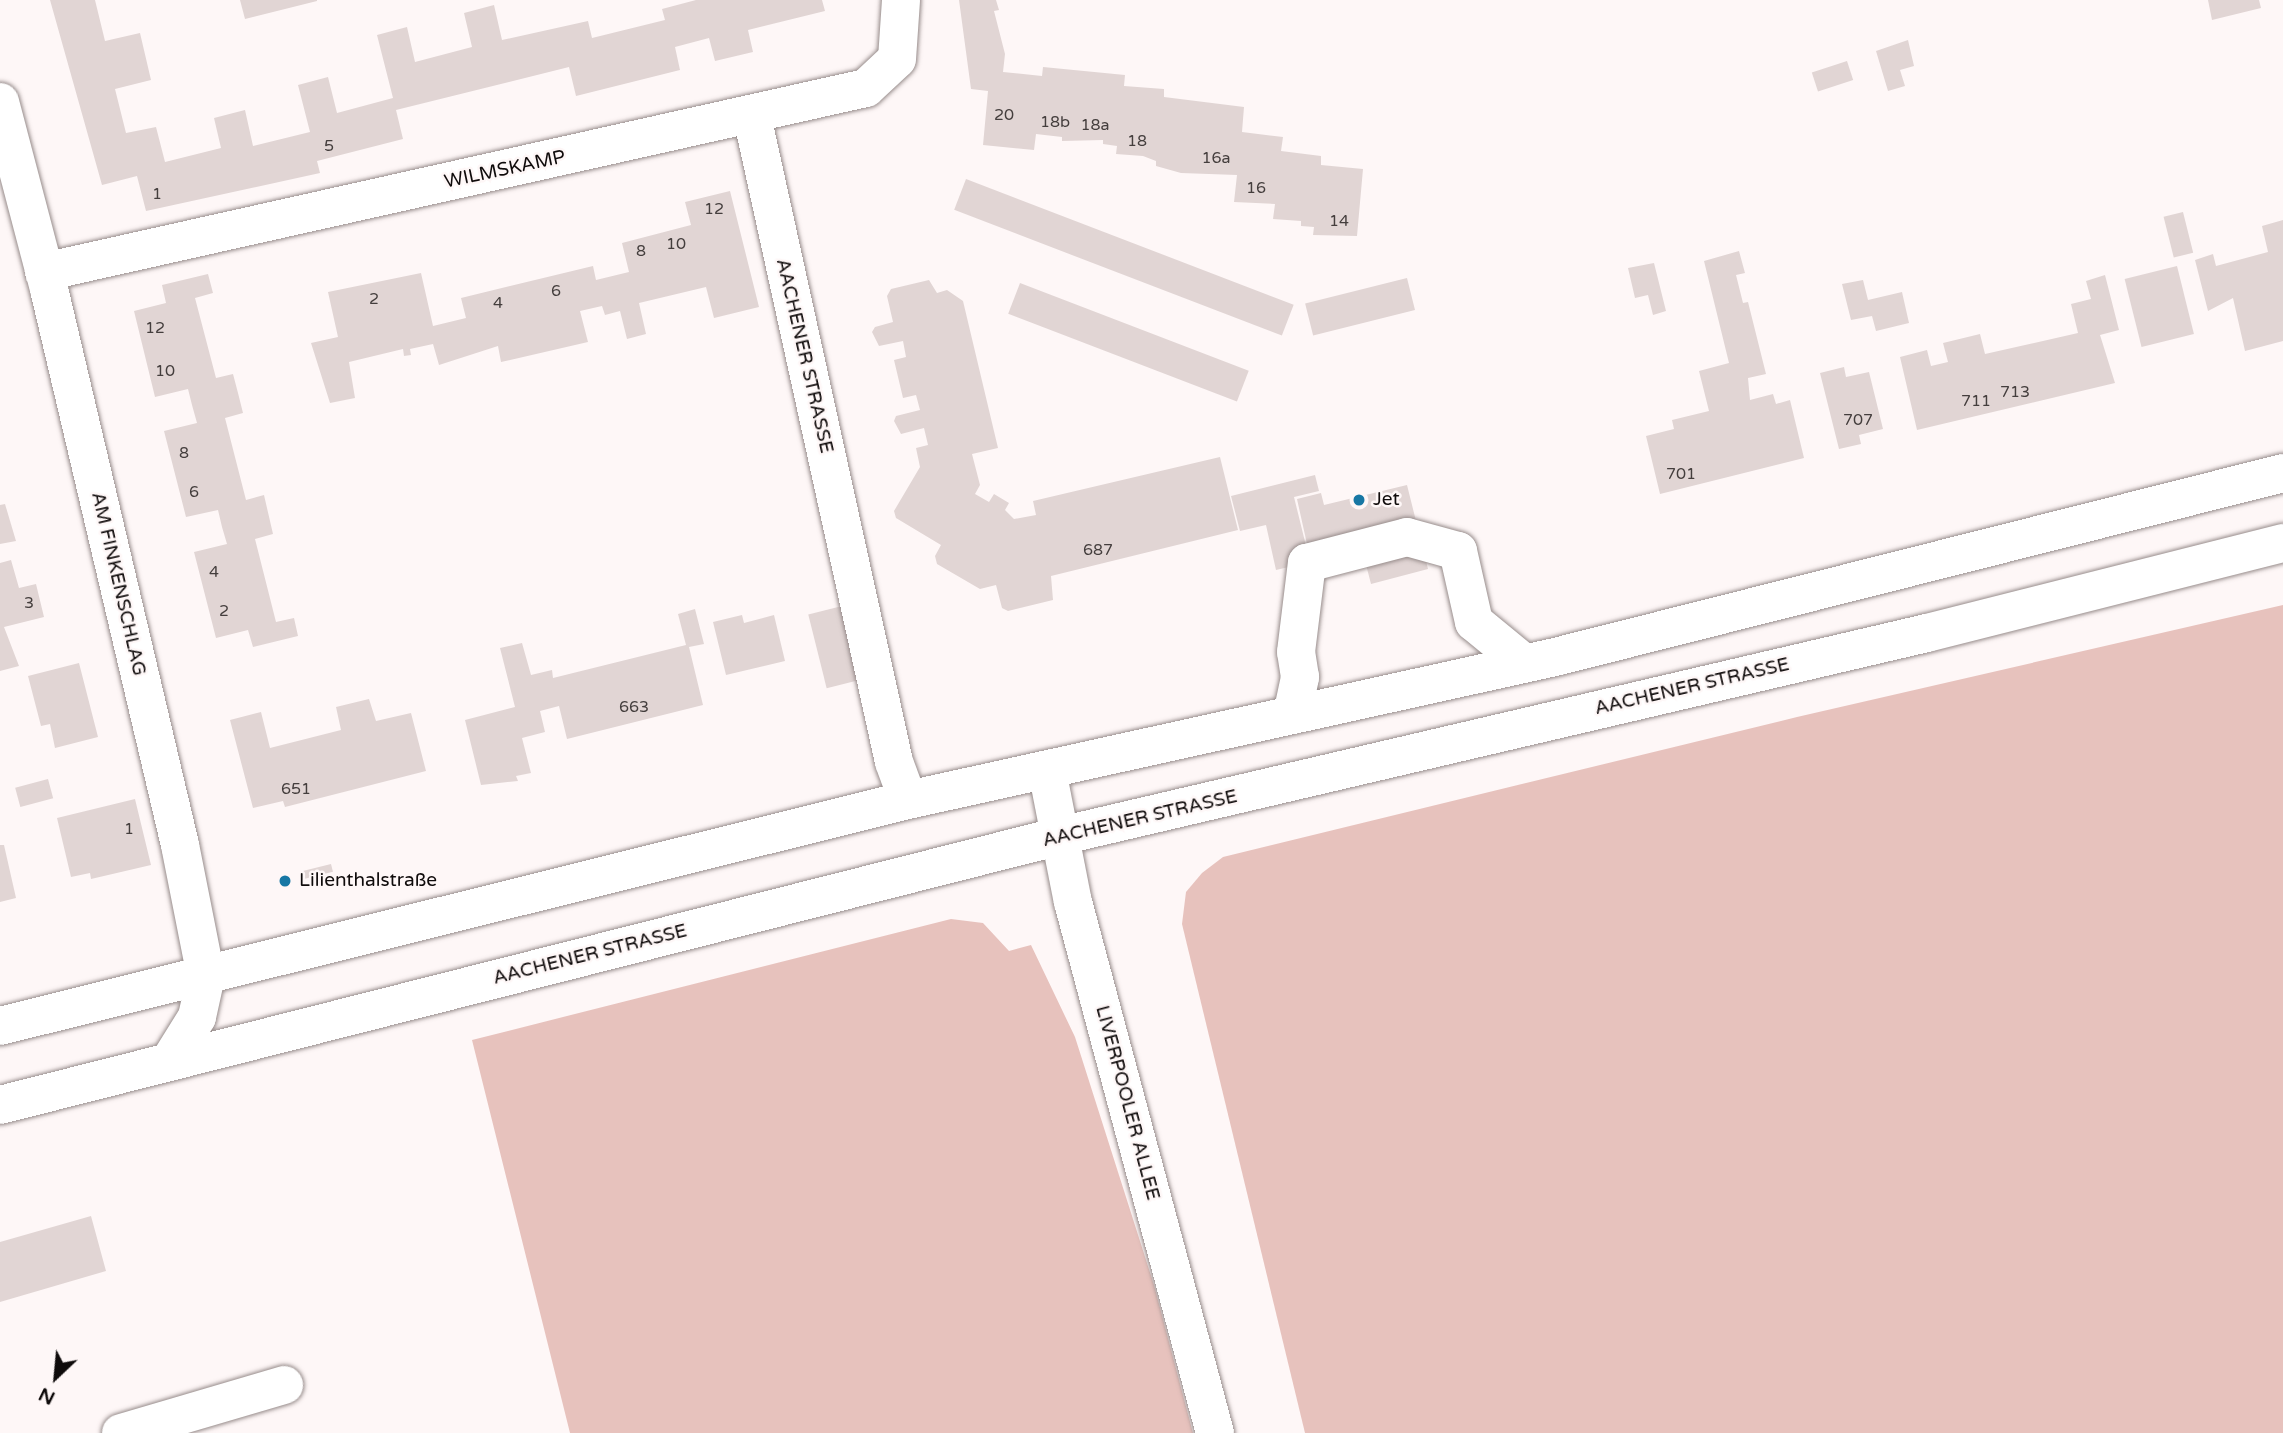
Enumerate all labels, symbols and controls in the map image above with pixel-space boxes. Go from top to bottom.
house number: 20 [994,105,1014,125]
house number: 18b [1040,112,1070,132]
house number: 18a [1080,115,1110,135]
house number: 18 [1127,131,1147,151]
house number: 5 [324,136,334,156]
street label: WILMSKAMP [442,146,568,194]
house number: 16a [1201,148,1231,168]
house number: 16 [1246,178,1266,198]
house number: 1 [152,184,162,204]
house number: 12 [704,199,724,219]
house number: 14 [1329,211,1349,231]
house number: 10 [666,234,686,254]
house number: 8 [636,241,646,261]
street label: AACHENER STRASSE [771,256,837,456]
house number: 6 [551,281,561,301]
house number: 2 [369,289,379,309]
house number: 4 [493,293,503,313]
house number: 12 [145,318,165,338]
house number: 10 [155,361,175,381]
house number: 713 [2000,382,2030,402]
house number: 711 [1961,391,1991,411]
house number: 707 [1843,410,1873,430]
house number: 8 [179,443,189,463]
house number: 701 [1666,464,1696,484]
house number: 6 [189,482,199,502]
place label: Jet [1373,489,1400,511]
street label: AM FINKENSCHLAG [86,490,150,678]
marker: Jet [1351,492,1367,508]
house number: 687 [1083,540,1113,560]
house number: 4 [209,562,219,582]
house number: 3 [24,593,34,613]
house number: 2 [219,601,229,621]
street label: AACHENER STRASSE [1592,654,1792,720]
house number: 663 [619,697,649,717]
house number: 651 [281,779,311,799]
street label: AACHENER STRASSE [1040,786,1240,852]
house number: 1 [124,819,134,839]
place label: Lilienthalstraße [299,870,437,892]
marker: Lilienthalstraße [277,873,293,889]
street label: AACHENER STRASSE [491,920,689,990]
street label: LIVERPOOLER ALLEE [1090,1003,1164,1203]
north arrow [21,1342,91,1412]
text: N [35,1383,58,1409]

